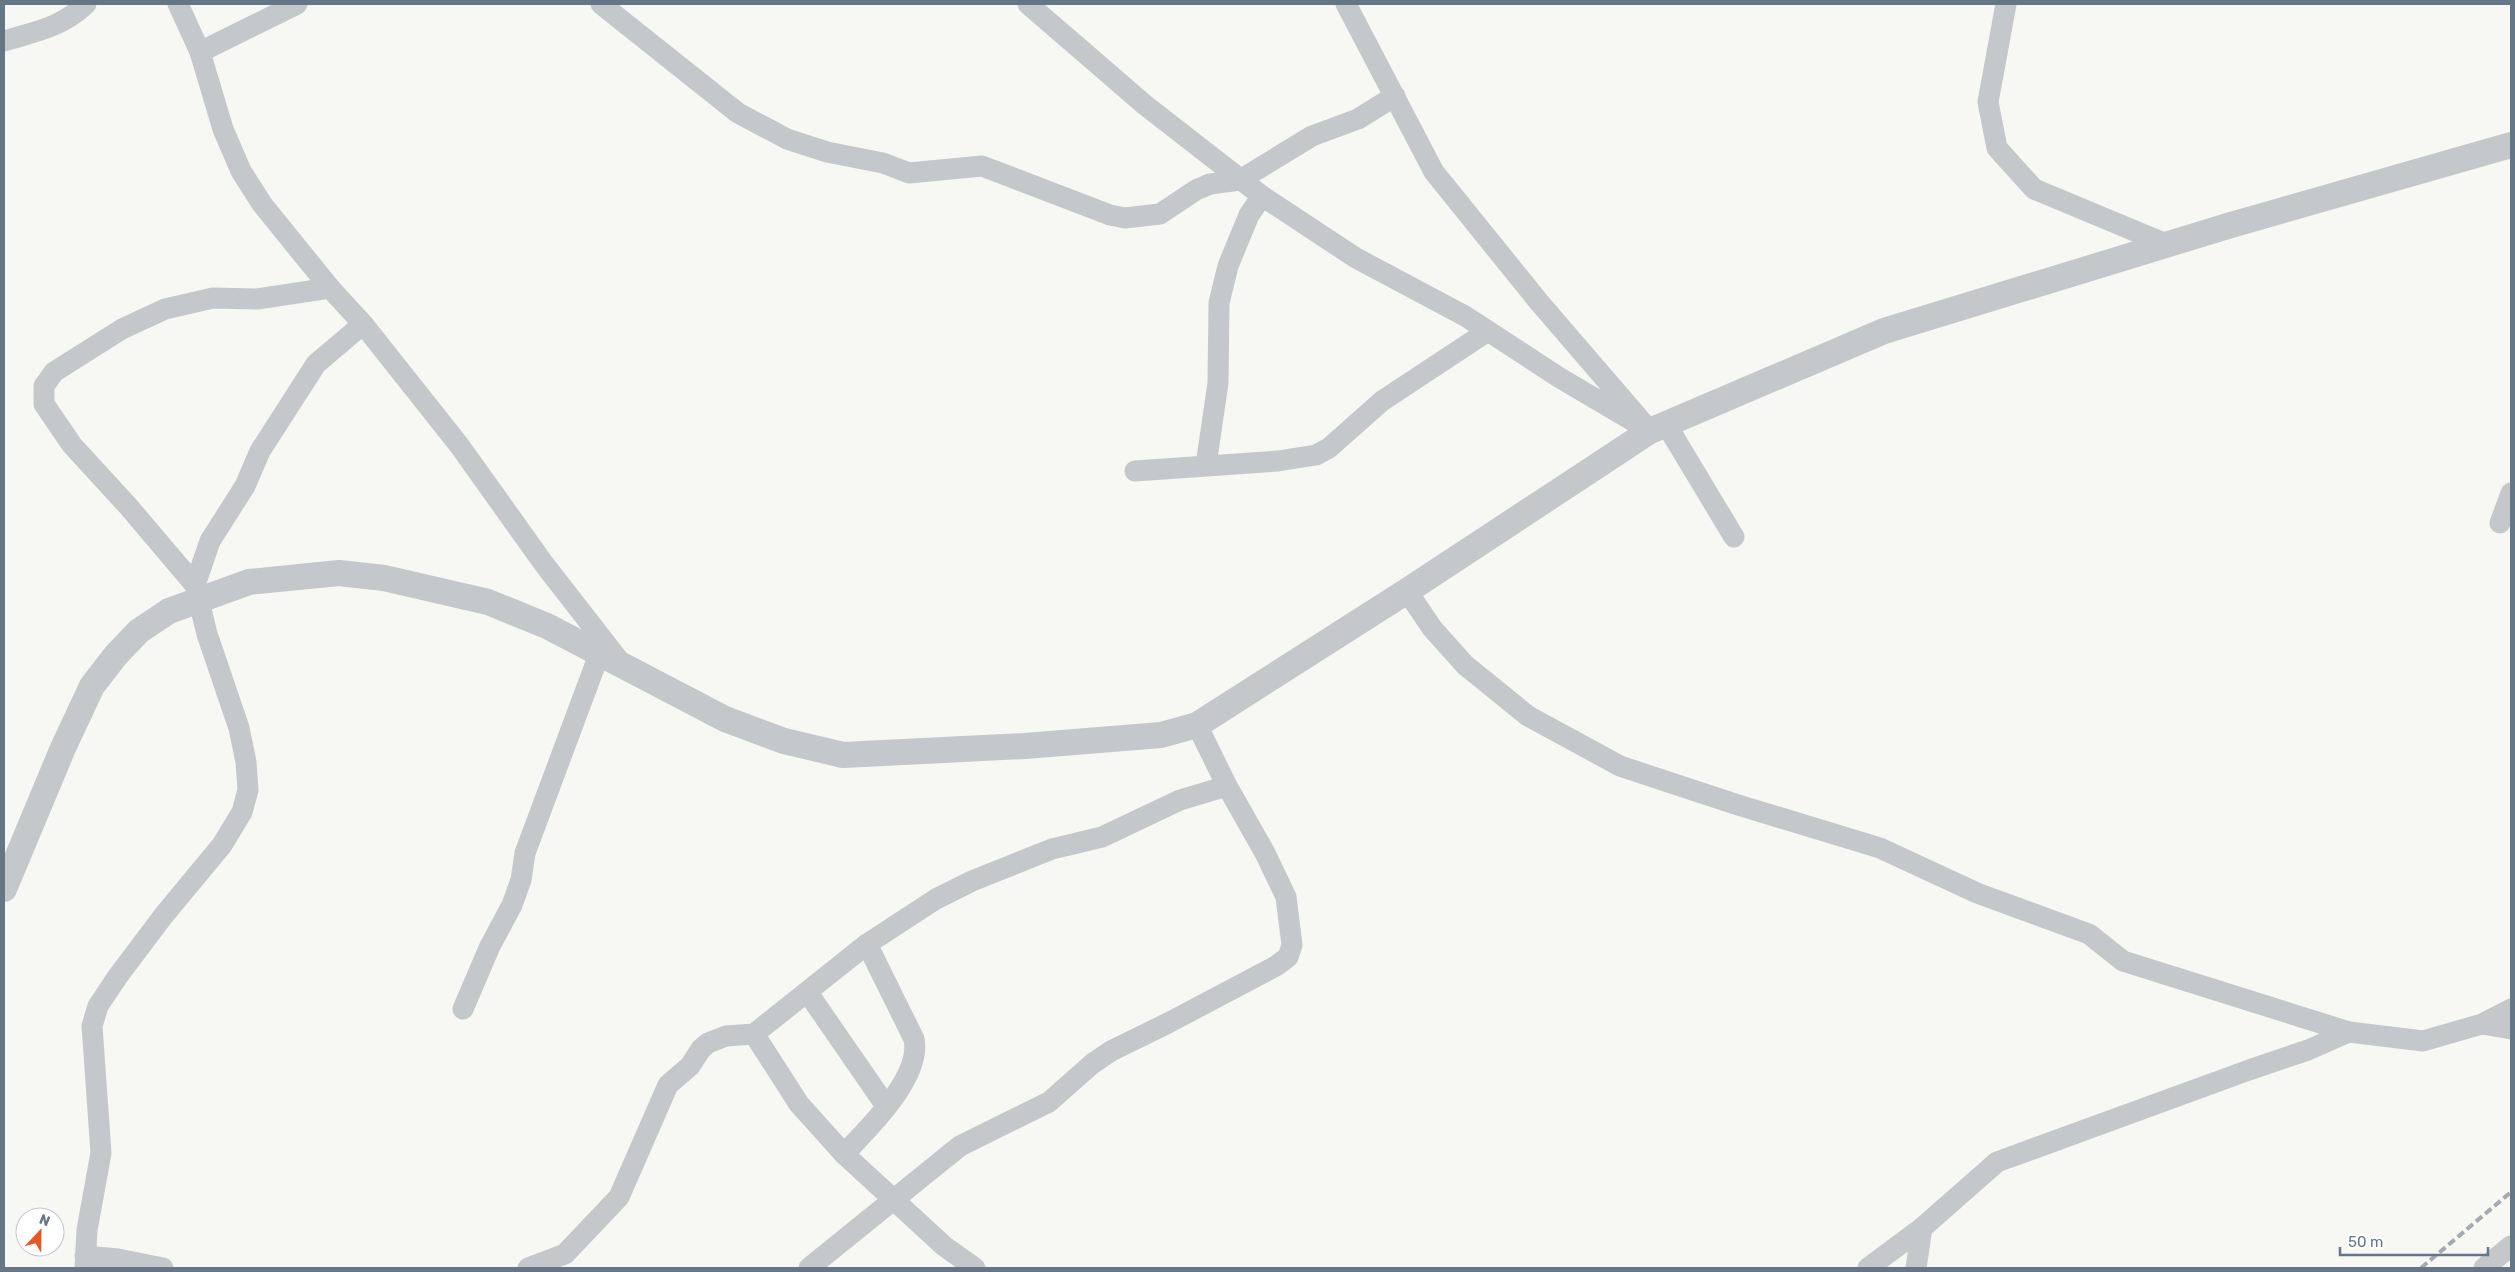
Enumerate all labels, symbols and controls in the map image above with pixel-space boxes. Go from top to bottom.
north arrow [15,1207,65,1257]
text: N [37,1211,53,1230]
scale bar [2340,1224,2488,1256]
text: 50 m [2348,1233,2383,1251]

